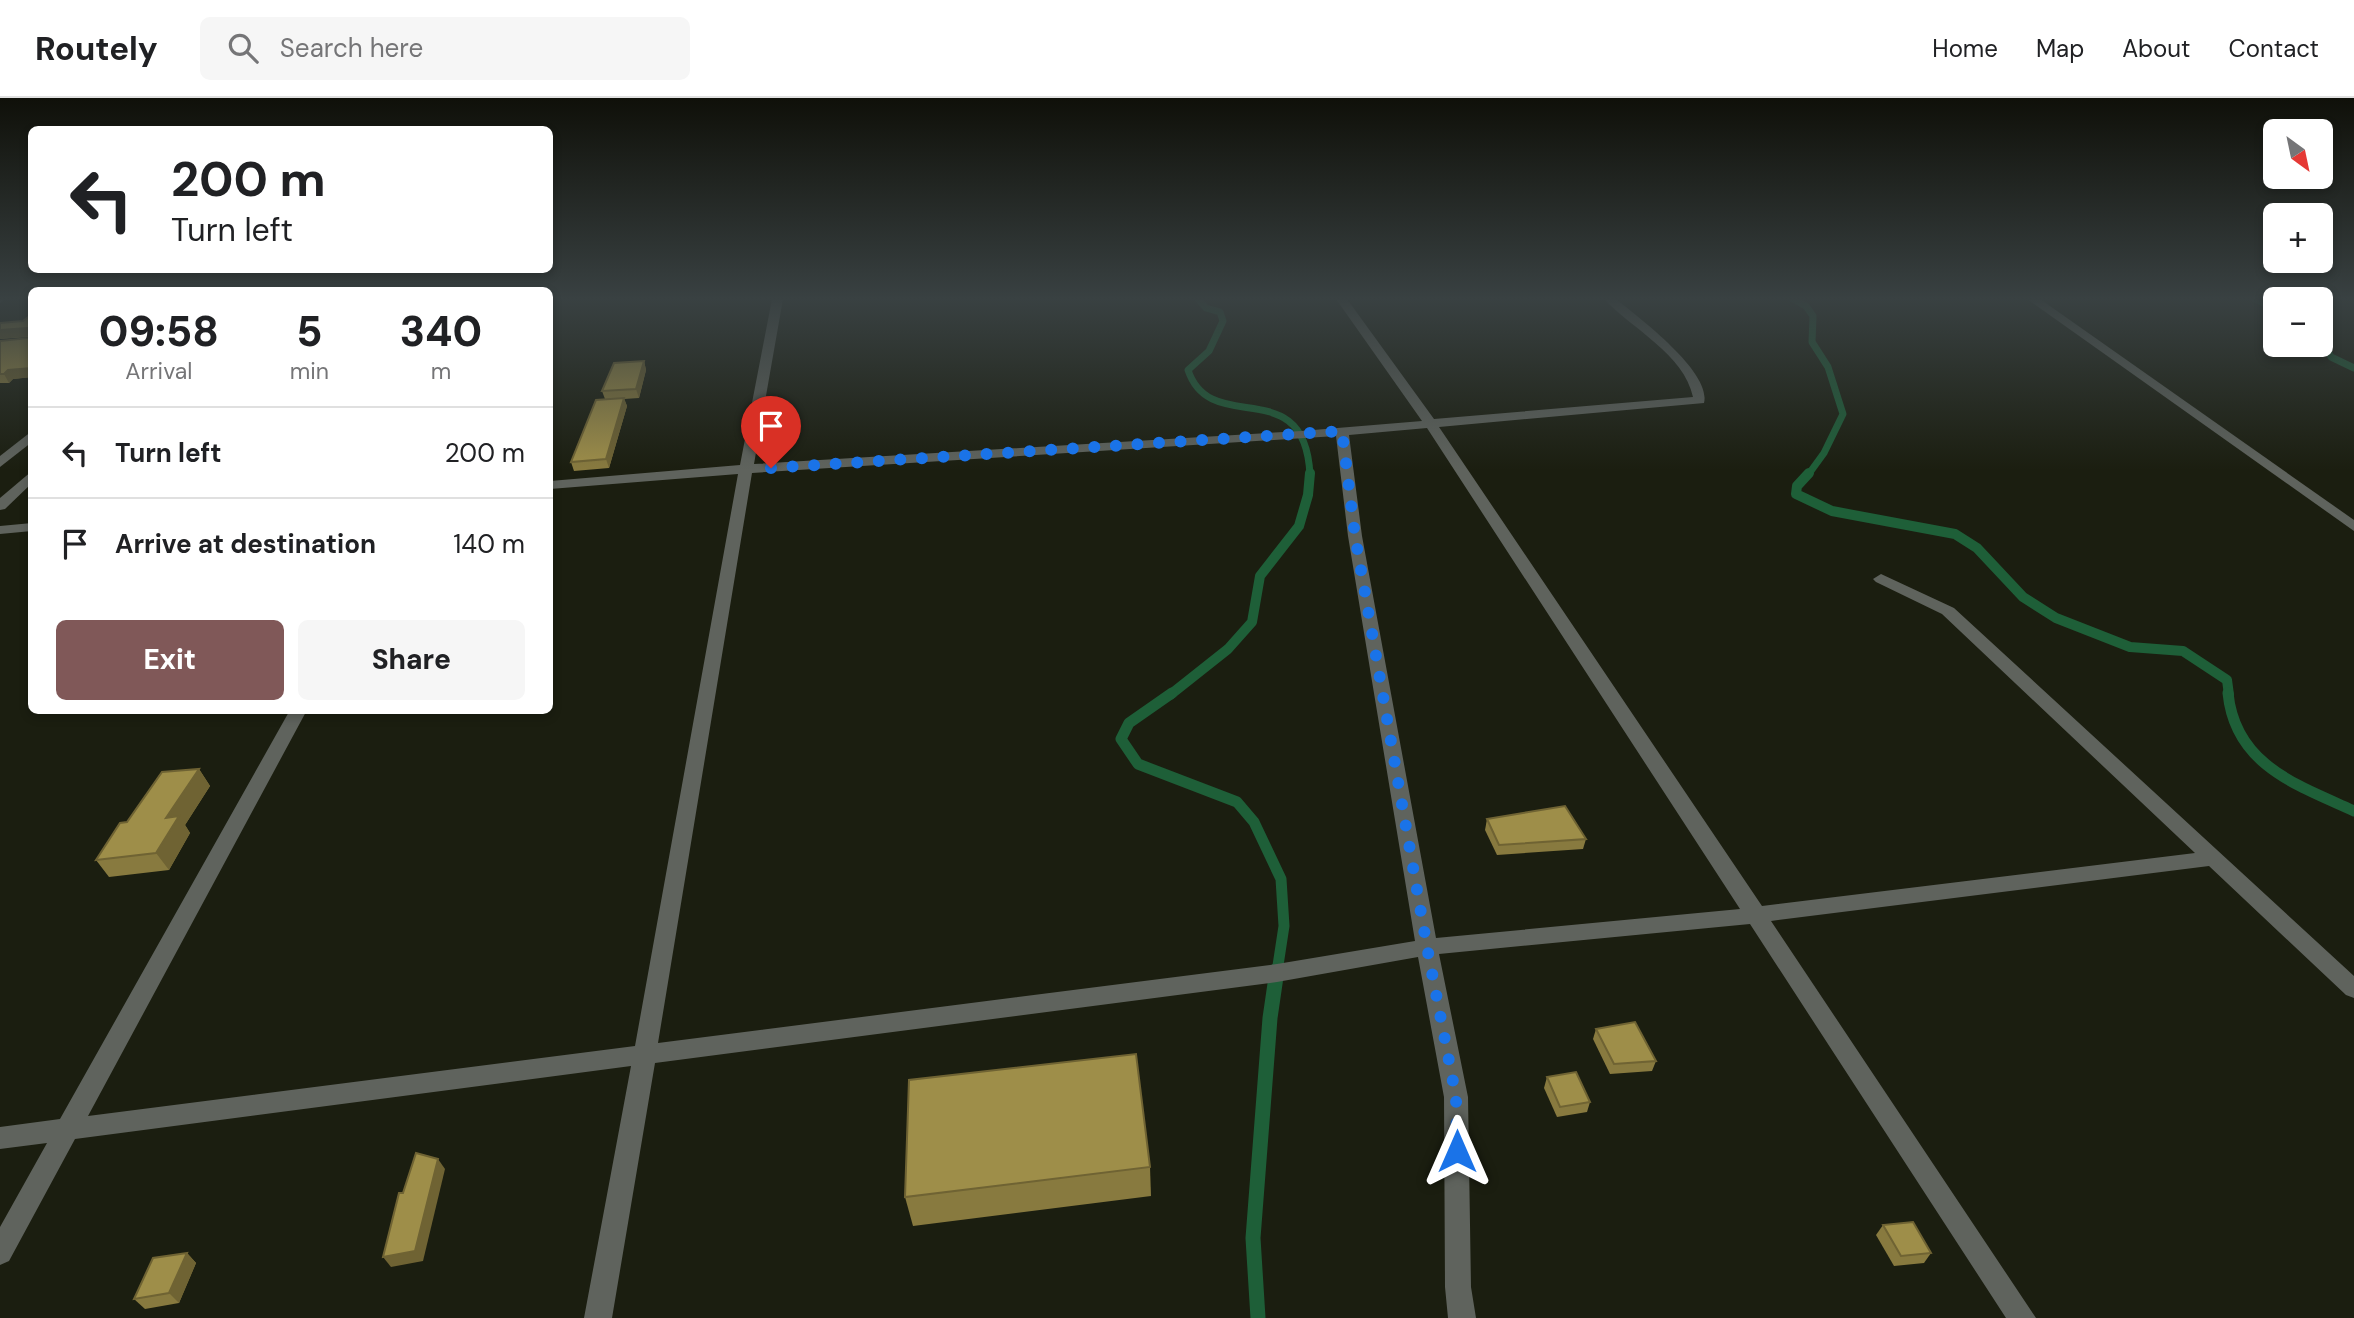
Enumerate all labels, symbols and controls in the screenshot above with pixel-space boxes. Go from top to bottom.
search box [200,17,690,80]
text: Routely [35,27,158,70]
icon: search [224,29,262,67]
text: Search here [280,31,423,65]
text: Home [1932,33,1998,64]
text: Map [2036,33,2084,64]
text: About [2122,33,2191,64]
text: Contact [2229,33,2319,64]
north arrow [2263,119,2333,189]
map controls [2263,119,2333,357]
text: 200 m [171,147,326,211]
icon: left [56,154,147,245]
button: + [2263,203,2333,273]
text: Turn left [171,209,293,251]
button: − [2263,287,2333,357]
text: 09:58 [99,304,219,359]
text: 5 [296,304,322,359]
text: 340 [400,304,482,359]
text: Arrival [125,356,192,386]
text: min [290,356,329,386]
text: m [431,356,451,386]
pin [741,396,801,468]
icon: arrive [752,407,790,445]
icon: left [56,434,94,472]
text: Turn left [115,436,222,470]
text: 200 m [445,436,525,470]
icon: arrive [56,525,94,563]
text: Arrive at destination [115,527,376,561]
text: 140 m [453,527,525,561]
button: Exit [56,620,284,700]
button: Share [298,620,525,700]
position arrow [1420,1114,1494,1188]

